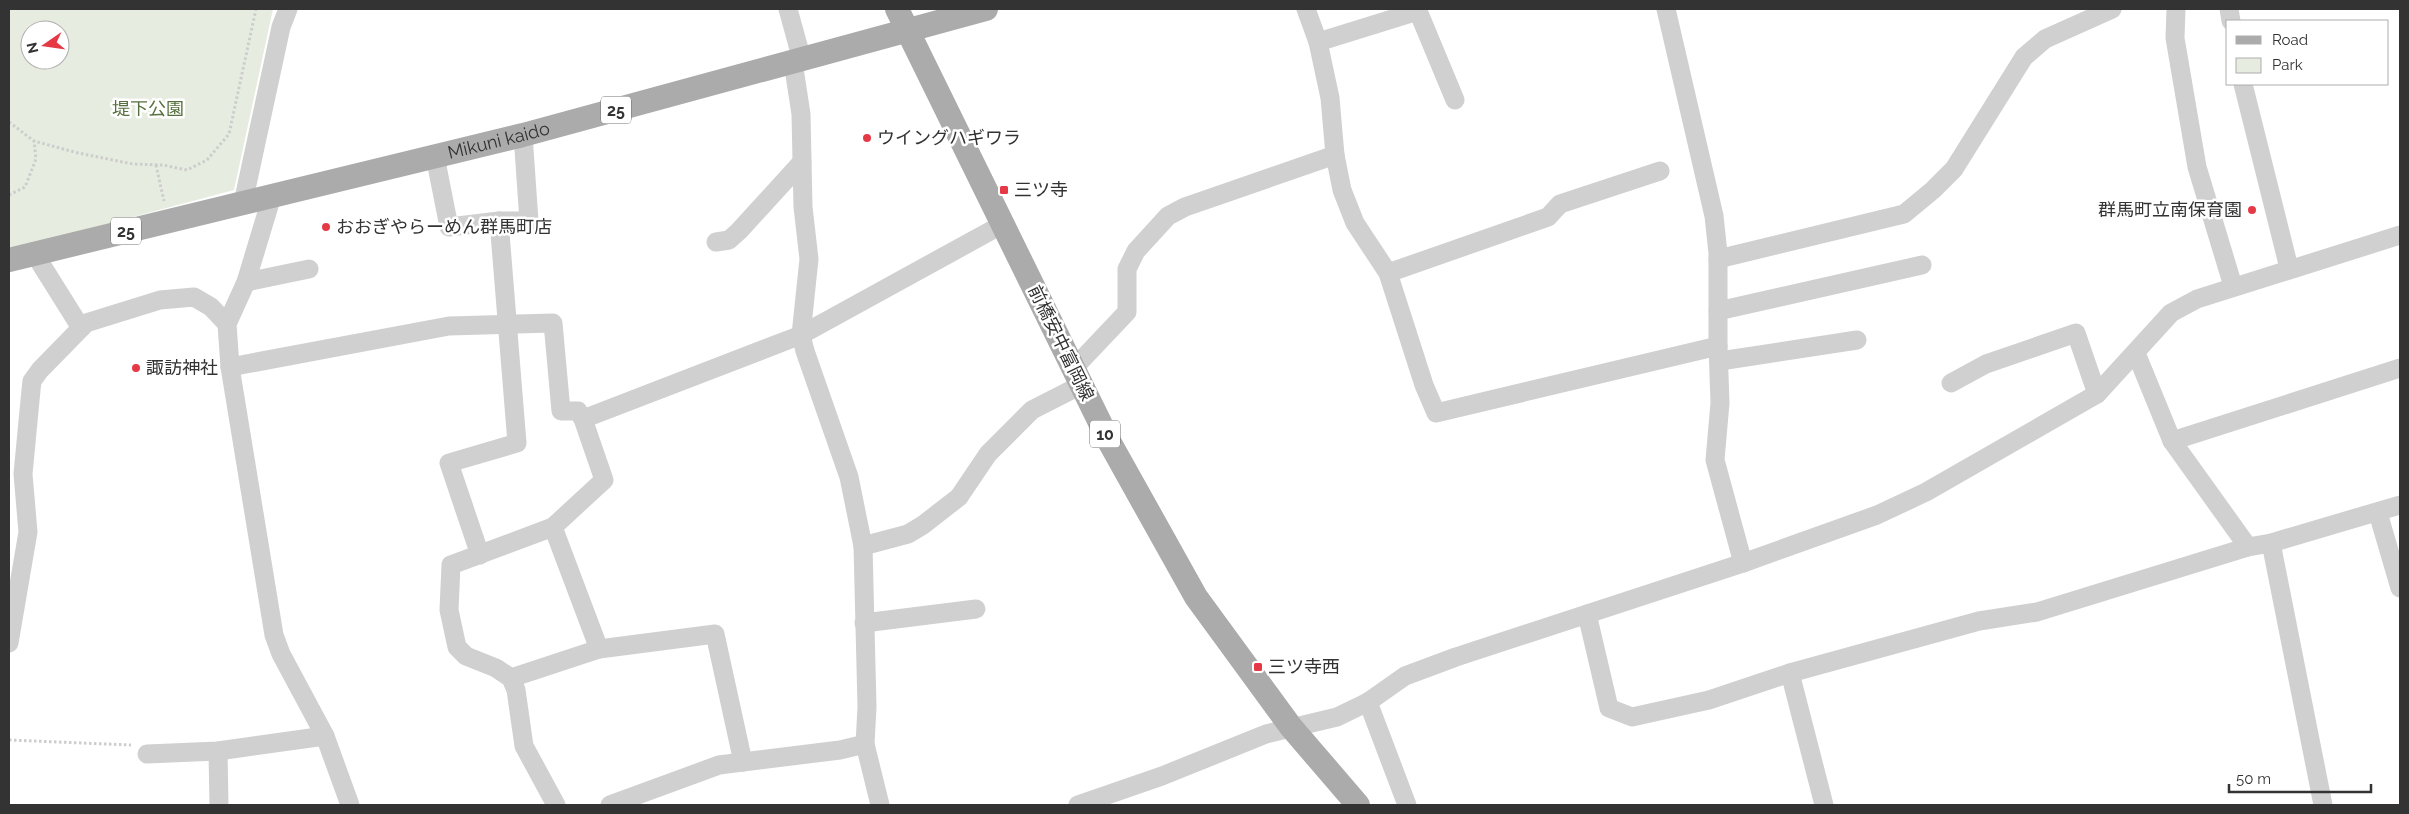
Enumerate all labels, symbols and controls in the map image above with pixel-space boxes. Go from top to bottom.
north arrow [20,20,70,70]
legend [2226,20,2389,85]
text: Road [2272,31,2308,49]
text: N [23,41,41,55]
text: Park [2272,56,2303,74]
road number: 25 [601,96,631,124]
park label: 堤下公園 [112,98,184,119]
street label: Mikuni kaido [446,117,552,163]
place label: ウイングハギワラ [877,127,1021,148]
marker: ウイングハギワラ [861,132,873,144]
place label: 三ツ寺 [1014,179,1068,200]
marker: 三ツ寺 [998,184,1010,196]
place label: 群馬町立南保育園 [2098,199,2242,220]
marker: 群馬町立南保育園 [2246,204,2258,216]
place label: おおぎやらーめん群馬町店 [336,216,552,237]
road number: 25 [111,218,141,245]
marker: おおぎやらーめん群馬町店 [320,221,332,233]
street label: 前橋安中富岡線 [1024,282,1099,404]
place label: 諏訪神社 [146,357,218,378]
marker: 諏訪神社 [130,362,142,374]
road number: 10 [1090,420,1120,448]
place label: 三ツ寺西 [1268,656,1340,677]
marker: 三ツ寺西 [1252,661,1264,673]
scale bar [2229,762,2372,794]
text: 50 m [2236,770,2271,788]

